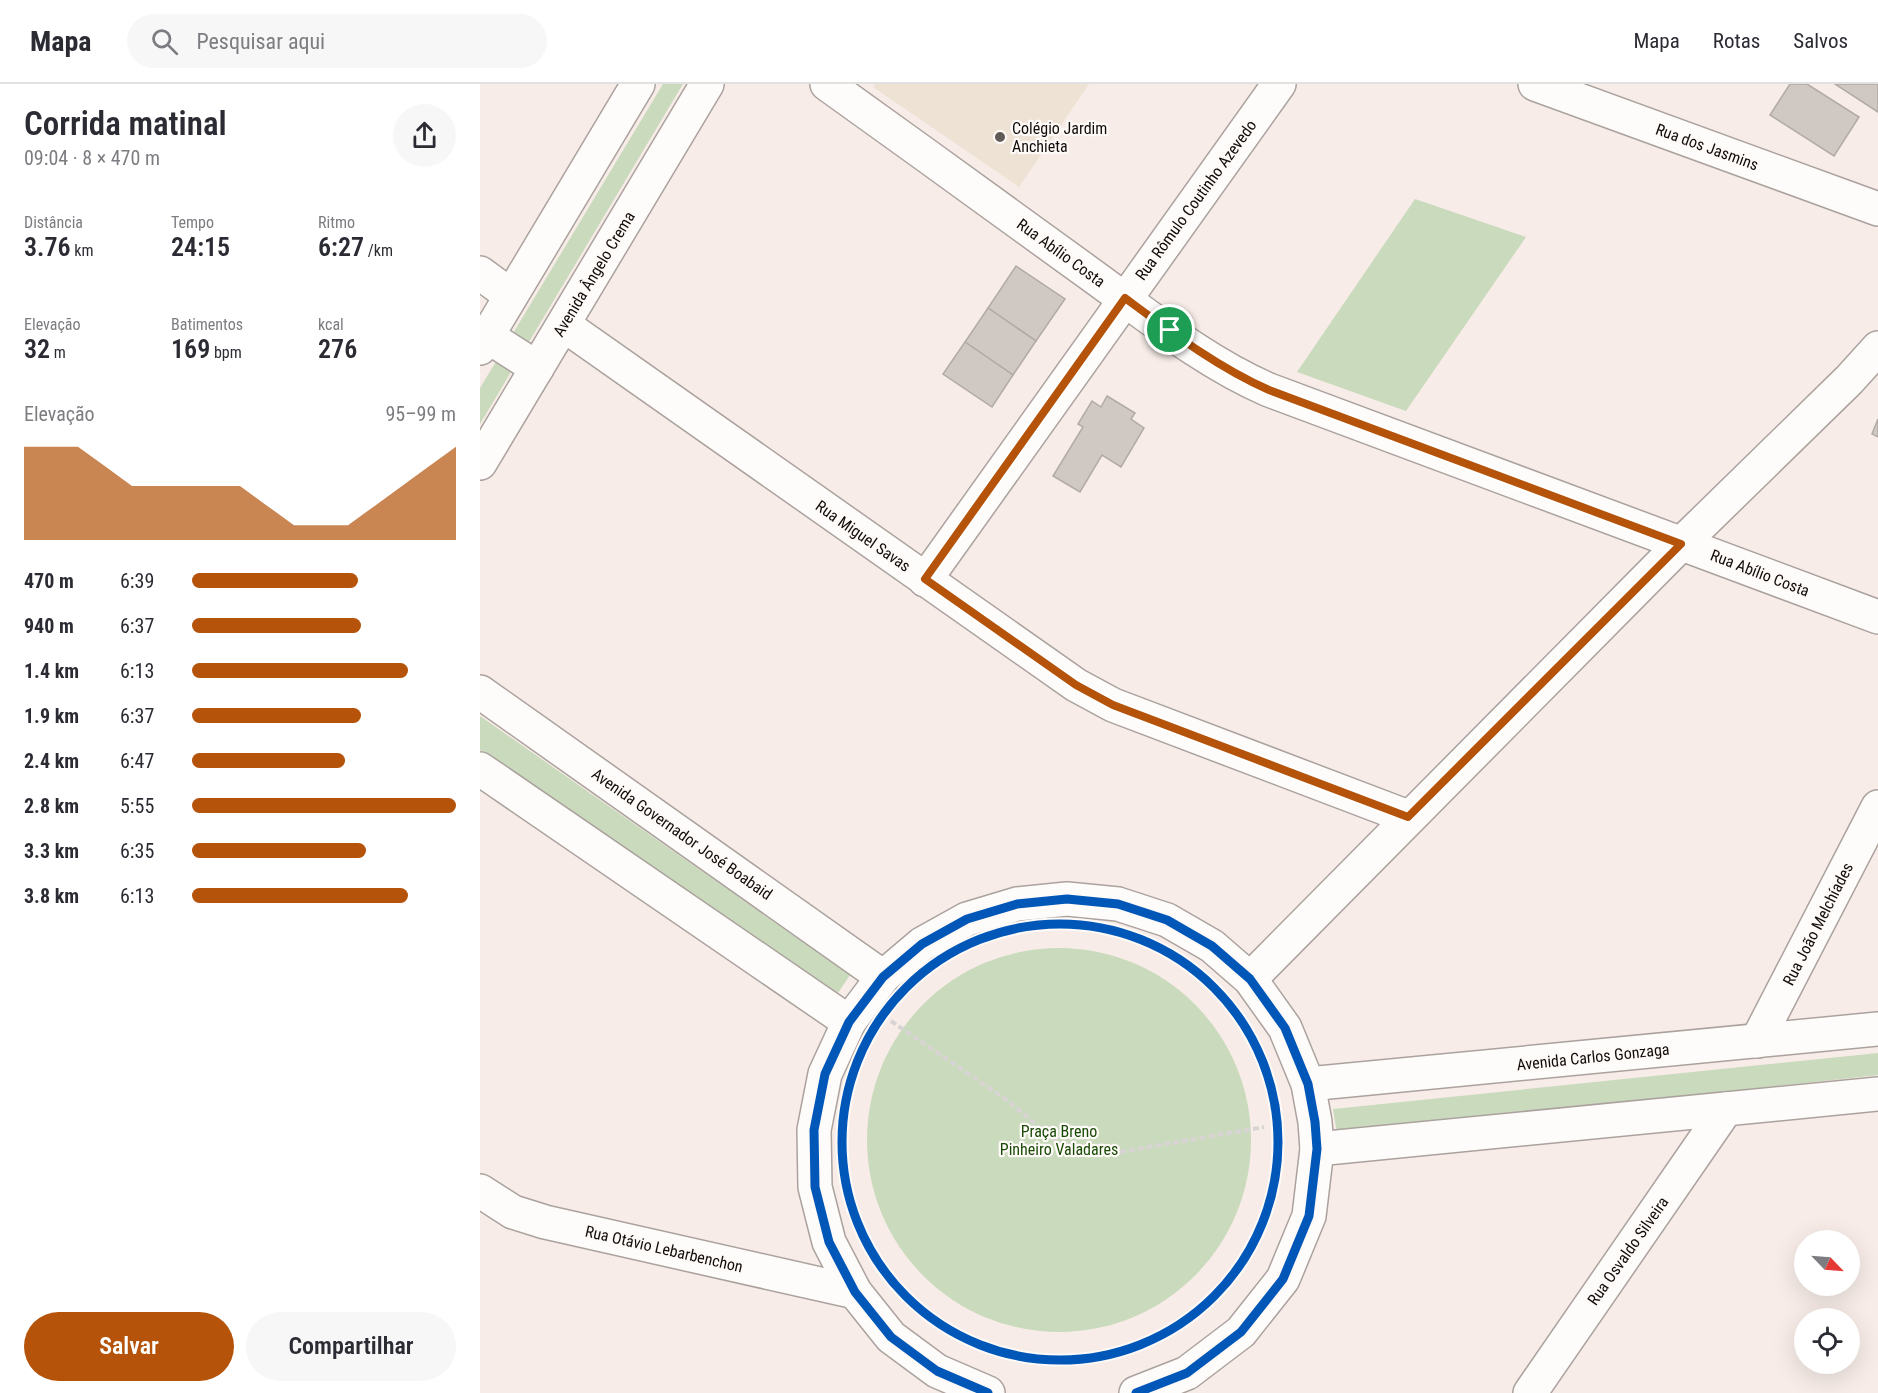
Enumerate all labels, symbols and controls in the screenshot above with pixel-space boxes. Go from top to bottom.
search box [127,14,547,68]
text: Mapa [30,25,91,58]
icon: search [148,25,181,58]
text: Pesquisar aqui [196,29,325,54]
text: Mapa [1633,29,1680,53]
text: Rotas [1713,29,1760,53]
text: Salvos [1793,29,1848,53]
text: Corrida matinal [24,104,227,143]
button: share [393,104,456,167]
street label: Rua Rômulo Coutinho Azevedo [1131,116,1261,284]
place label: Colégio Jardim Anchieta [1012,119,1107,156]
street label: Rua dos Jasmins [1653,120,1761,174]
marker: Colégio Jardim Anchieta [993,130,1007,144]
text: 09:04 · 8 × 470 m [24,146,160,170]
street label: Avenida Ângelo Crema [549,208,639,340]
text: Distância [24,213,83,232]
text: Tempo [171,213,214,232]
text: Ritmo [318,213,355,232]
street label: Rua Abílio Costa [1013,215,1109,291]
text: 3.76 [24,232,71,262]
text: 24:15 [171,232,230,262]
text: 6:27 [318,232,364,262]
text: km [71,241,94,260]
text: /km [364,241,393,260]
pin [1144,304,1195,355]
icon: arrive [1153,313,1186,346]
text: Elevação [24,315,81,334]
text: Batimentos [171,315,243,334]
text: kcal [318,315,344,334]
text: 32 [24,334,50,364]
text: 169 [171,334,210,364]
text: 276 [318,334,357,364]
text: m [50,343,66,362]
text: bpm [210,343,242,362]
text: Elevação [24,402,95,426]
text: 95–99 m [385,402,456,426]
street label: Rua Miguel Savas [812,496,914,576]
street label: Rua Abílio Costa [1708,545,1812,601]
text: 470 m [24,569,74,593]
text: 6:39 [120,569,154,593]
text: 940 m [24,614,74,638]
text: 6:37 [120,614,154,638]
text: 1.4 km [24,659,79,683]
text: 6:13 [120,659,154,683]
text: 1.9 km [24,704,79,728]
text: 6:37 [120,704,154,728]
text: 2.4 km [24,749,79,773]
text: 6:47 [120,749,154,773]
street label: Avenida Governador José Boabaid [588,764,776,904]
text: 2.8 km [24,794,79,818]
text: 5:55 [120,794,154,818]
text: 3.3 km [24,839,79,863]
text: 6:35 [120,839,154,863]
street label: Rua João Melchíades [1779,859,1857,989]
text: 3.8 km [24,884,79,908]
text: 6:13 [120,884,154,908]
street label: Avenida Carlos Gonzaga [1516,1040,1670,1074]
park label: Praça Breno Pinheiro Valadares [1000,1122,1118,1159]
street label: Rua Osvaldo Silveira [1584,1193,1672,1309]
street label: Rua Otávio Lebarbenchon [583,1222,745,1276]
north arrow [1794,1230,1860,1296]
map controls [1794,1230,1860,1374]
button: locate [1794,1308,1860,1374]
button: Salvar [24,1312,234,1381]
button: Compartilhar [246,1312,456,1381]

